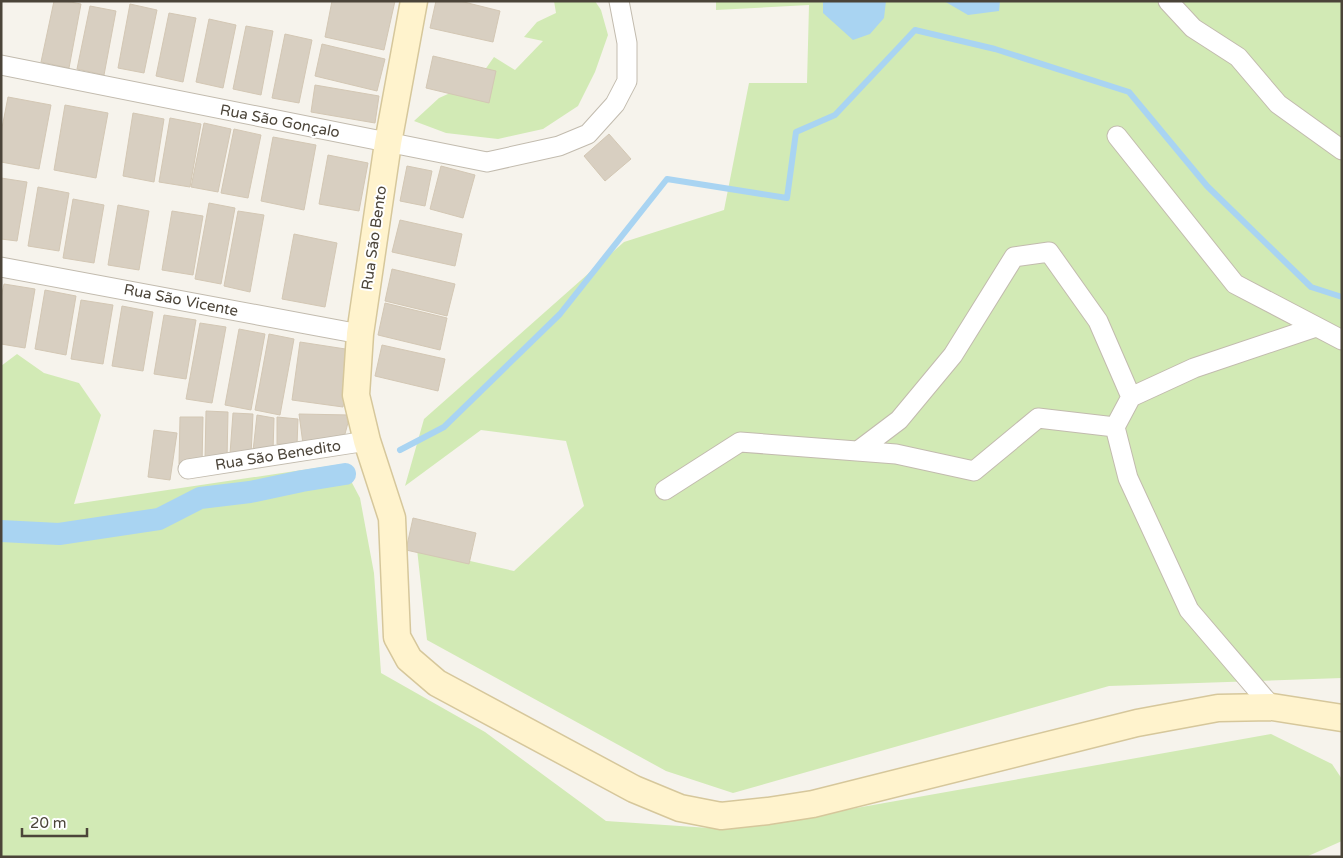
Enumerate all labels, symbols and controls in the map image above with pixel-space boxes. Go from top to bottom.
street label: Rua São Gonçalo [219,101,341,141]
street label: Rua São Bento [358,185,390,291]
street label: Rua São Vicente [122,280,240,320]
street label: Rua São Benedito [214,436,342,474]
scale bar [22,806,88,838]
text: 20 m [30,814,67,832]

